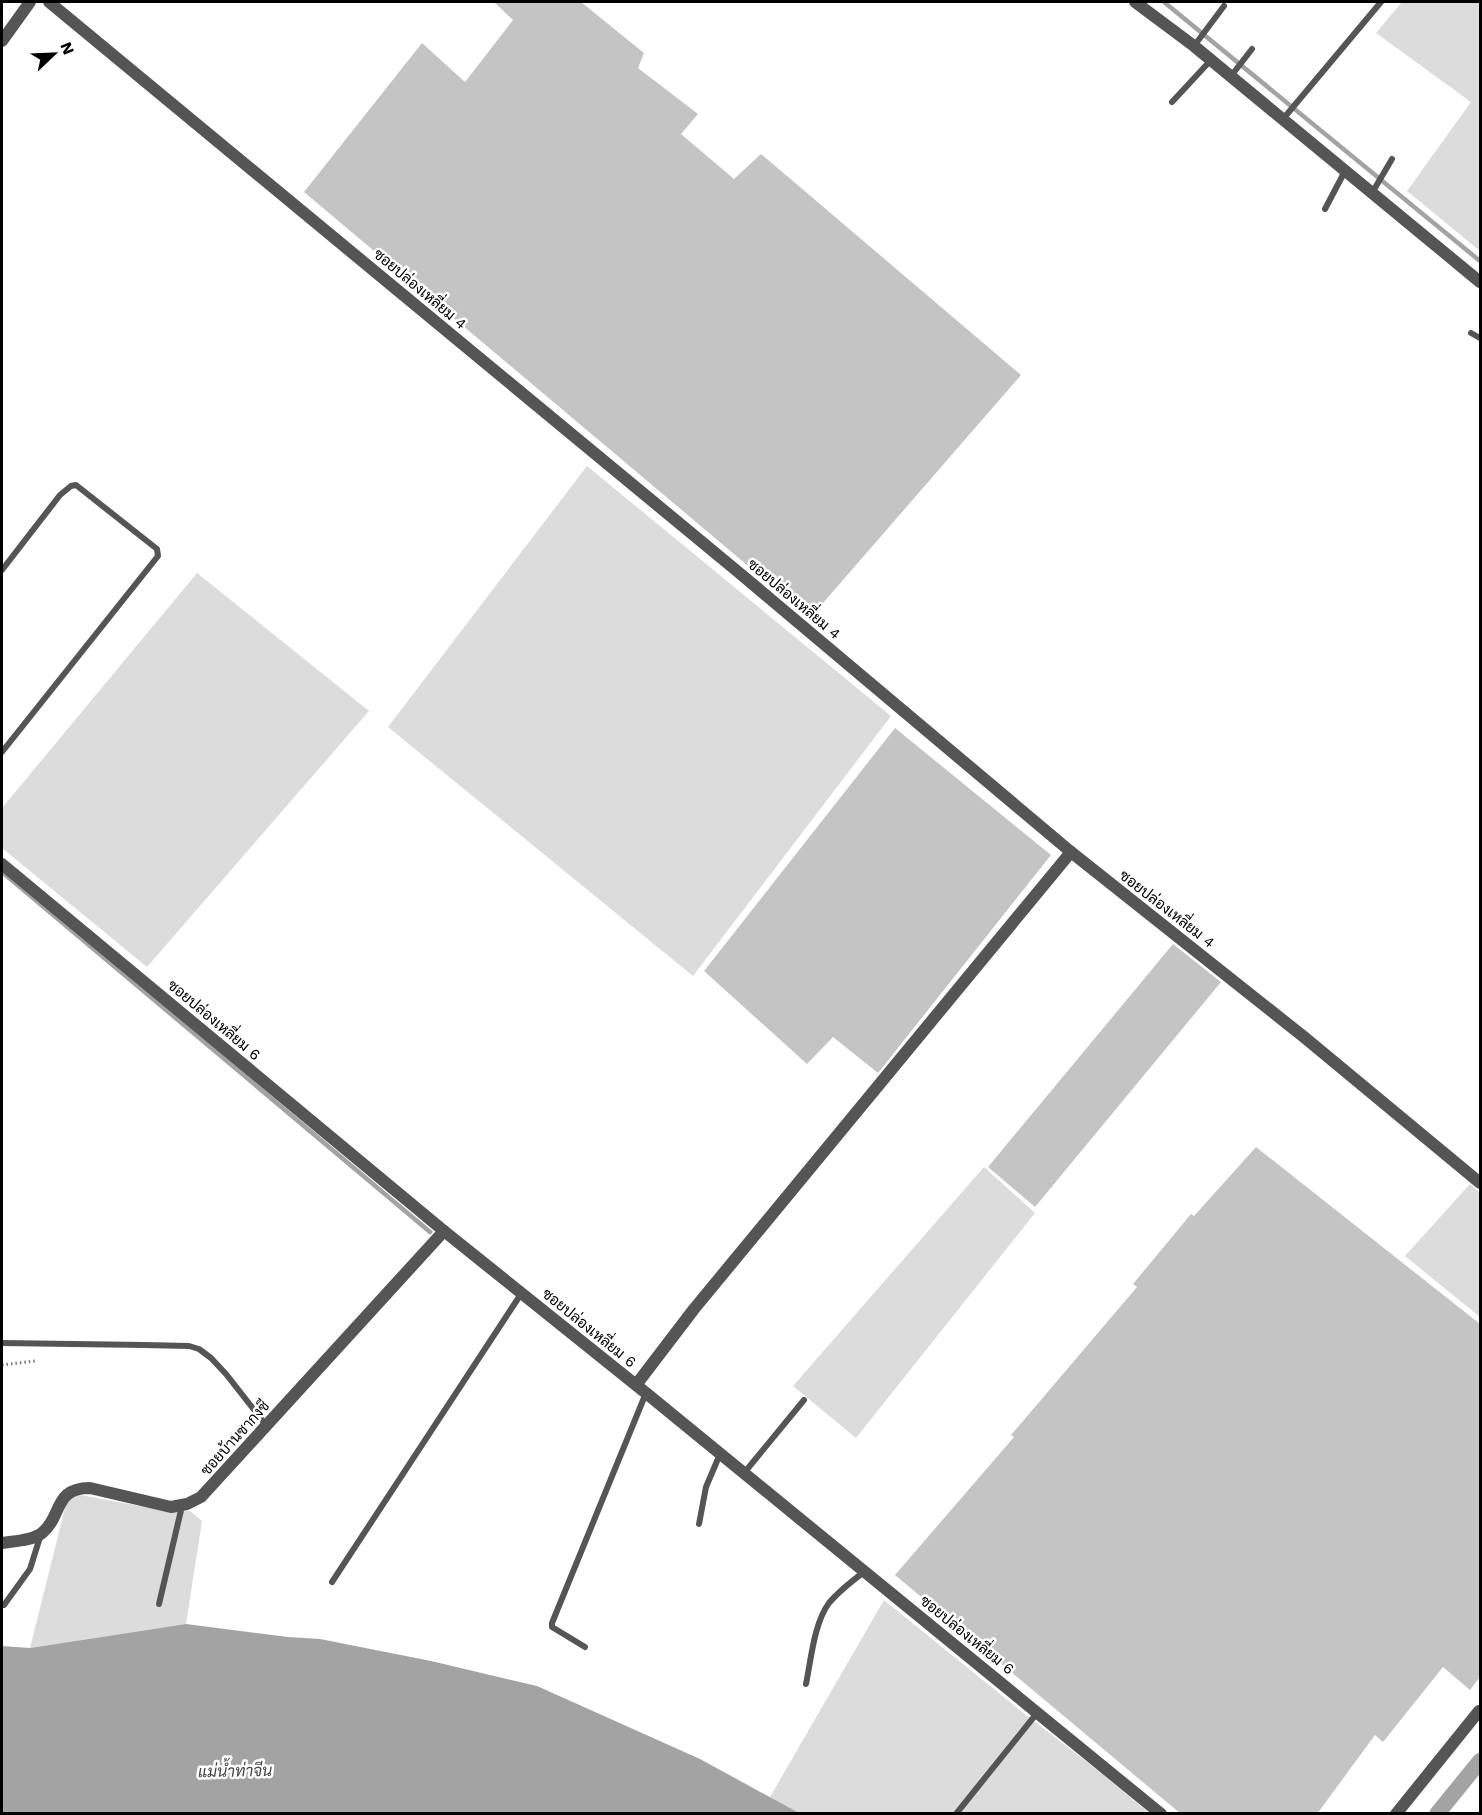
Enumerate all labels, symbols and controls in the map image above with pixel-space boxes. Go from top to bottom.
north arrow [24,24,84,84]
text: N [56,39,78,58]
street label: ซอยปล่องเหลี่ยม 4 [370,240,474,333]
street label: ซอยปล่องเหลี่ยม 4 [744,550,848,643]
street label: ซอยปล่องเหลี่ยม 4 [1116,862,1222,952]
street label: ซอยปล่องเหลี่ยม 6 [164,971,268,1064]
street label: ซอยปล่องเหลี่ยม 6 [538,1280,643,1371]
street label: ซอยบ้านซากงซี [196,1396,273,1479]
street label: ซอยปล่องเหลี่ยม 6 [916,1587,1021,1678]
water label: แม่น้ำท่าจีน [198,1756,272,1781]

